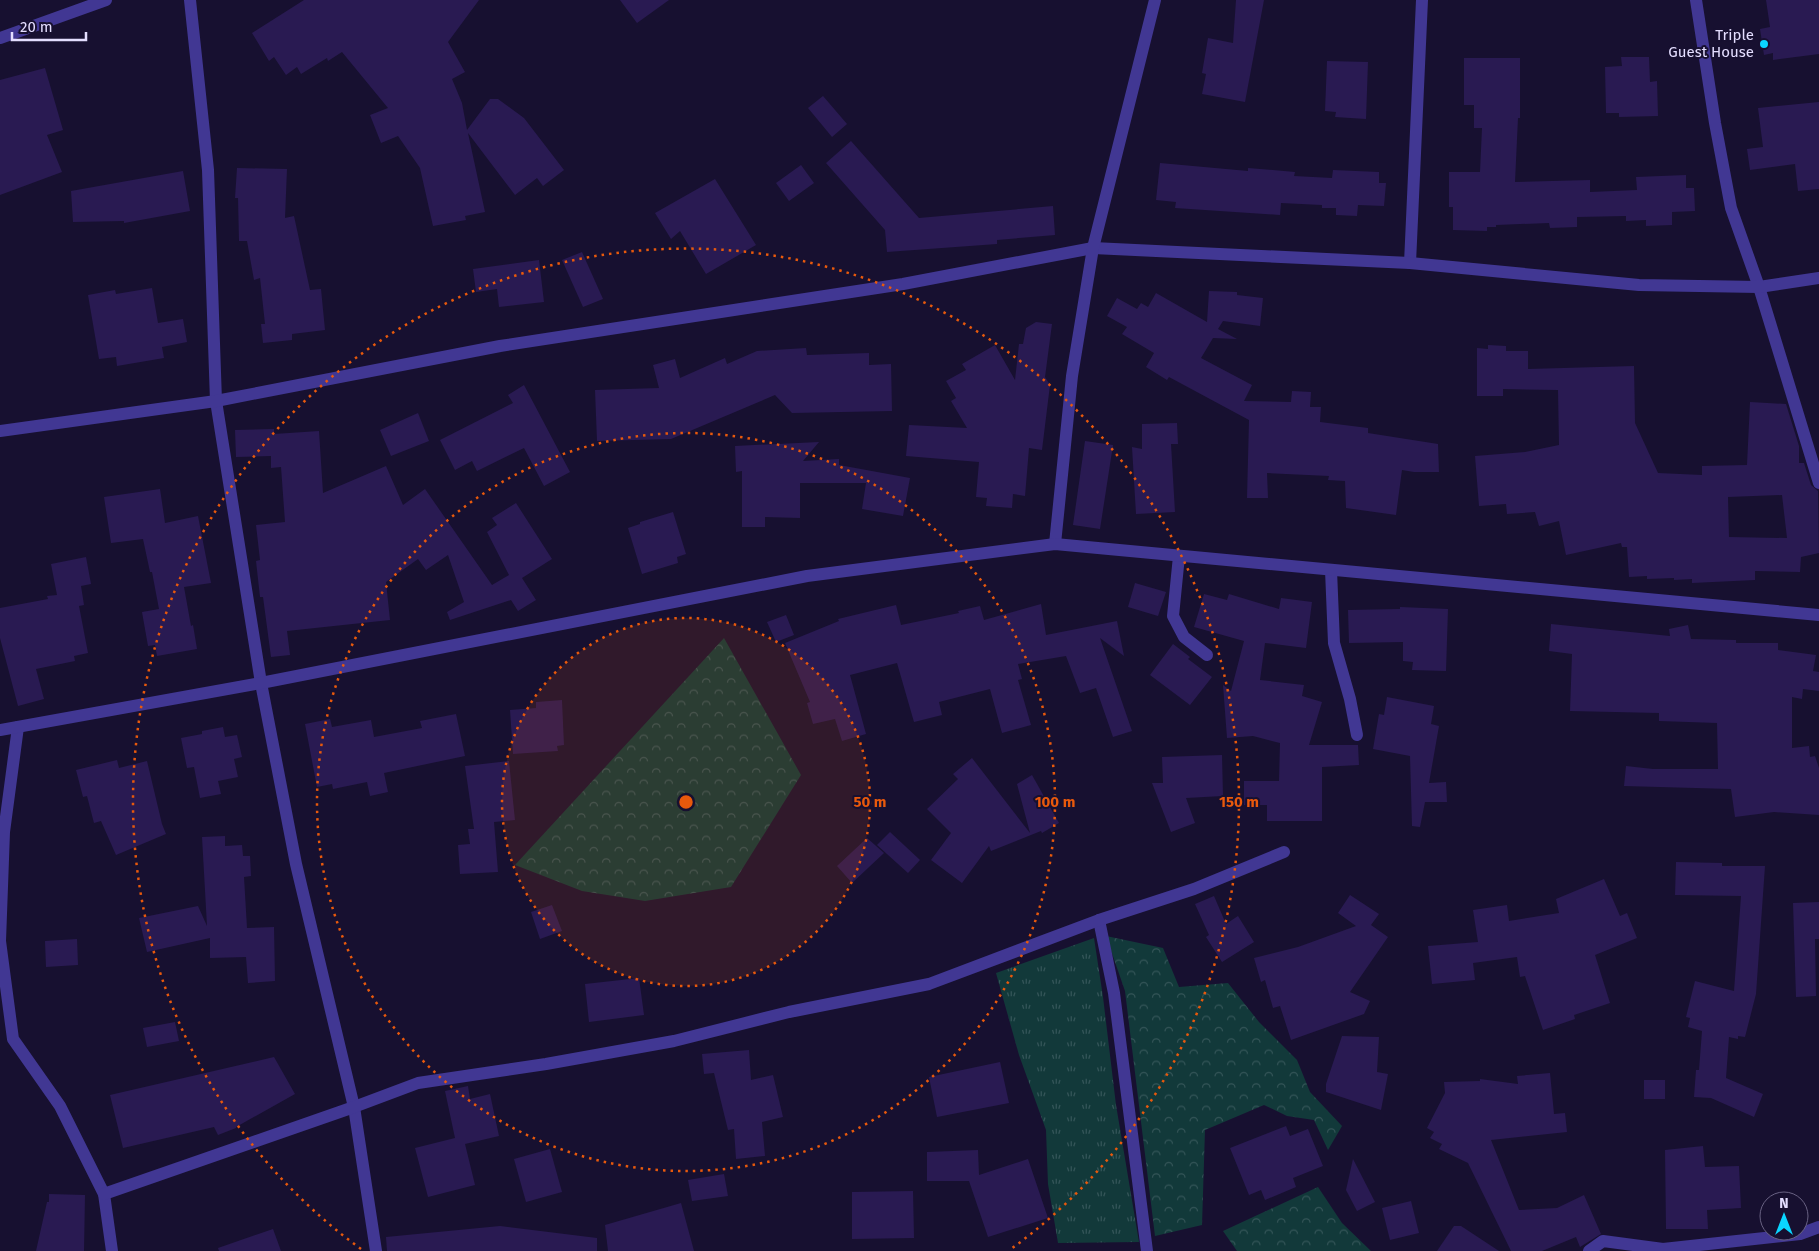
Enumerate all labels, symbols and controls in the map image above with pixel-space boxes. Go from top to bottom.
scale bar [12,10,86,42]
text: 20 m [20,18,53,36]
place label: Triple Guest House [1668,26,1754,61]
marker: Triple Guest House [1758,38,1770,50]
centre of rings [677,793,695,811]
text: 50 m [853,793,887,811]
text: 100 m [1035,793,1075,811]
text: 150 m [1219,793,1259,811]
north arrow [1759,1191,1809,1241]
text: N [1779,1195,1789,1212]

